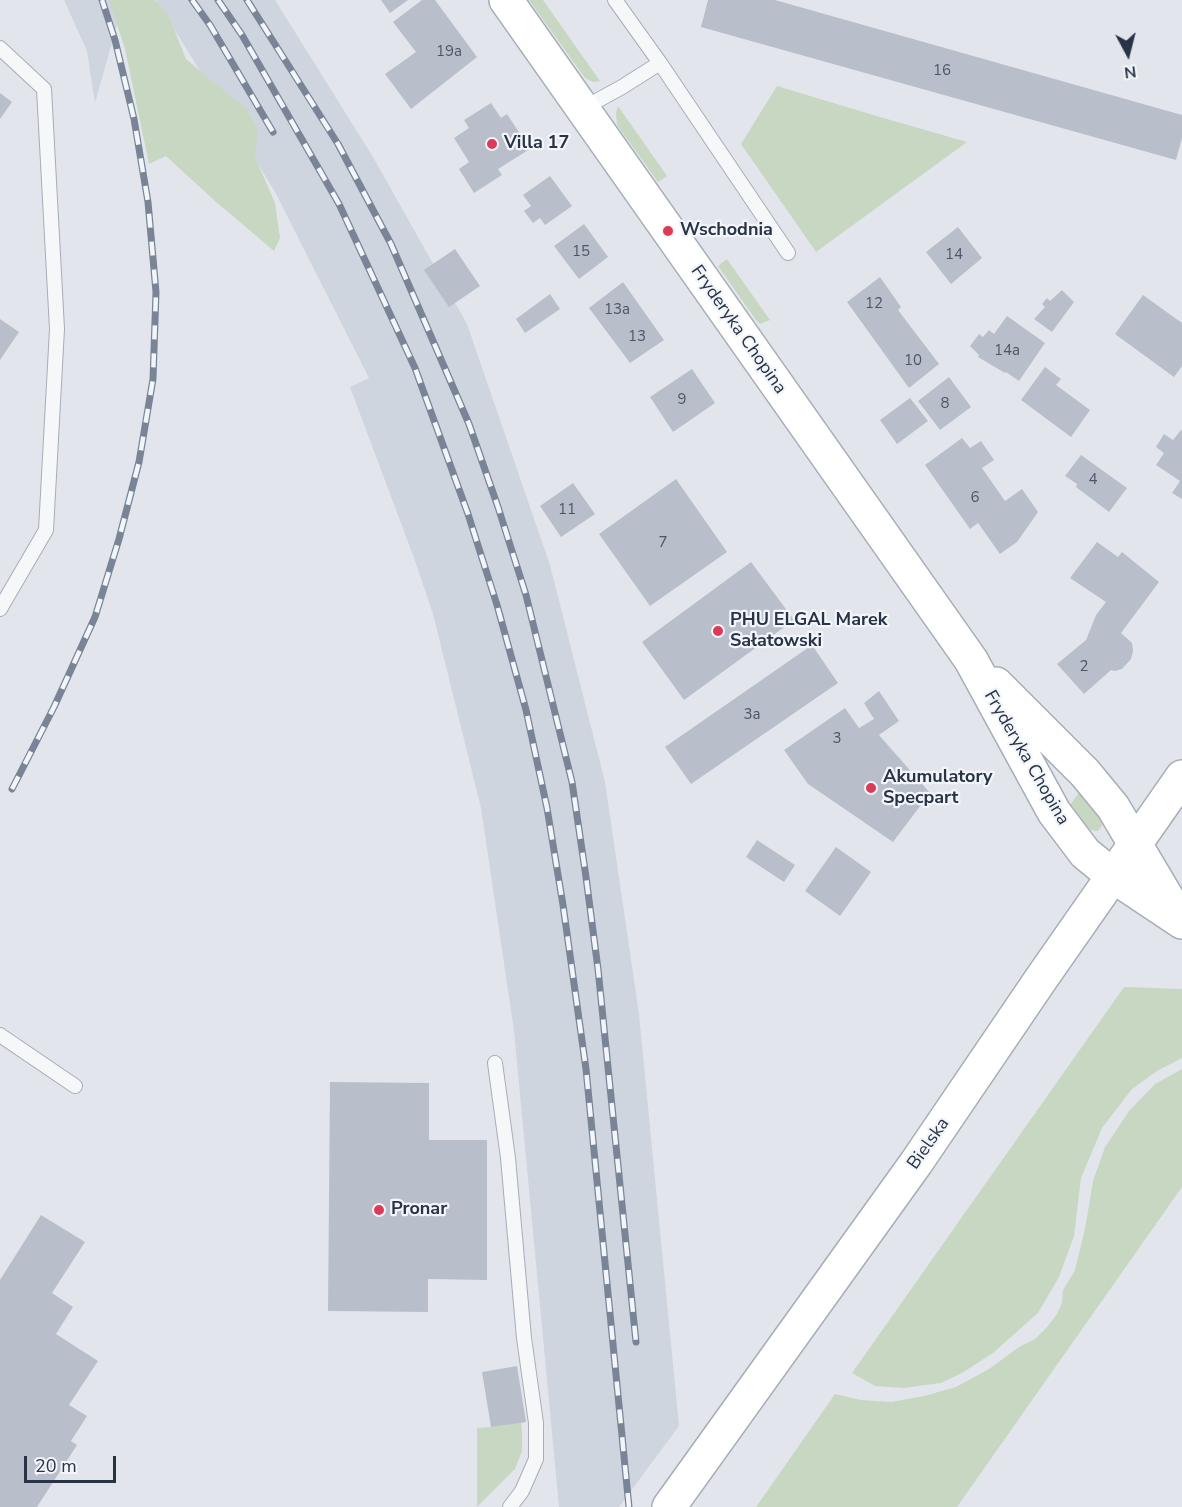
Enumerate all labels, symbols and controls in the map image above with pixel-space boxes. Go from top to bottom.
north arrow [1098,24,1158,84]
house number: 19a [436,43,462,61]
text: N [1123,60,1137,84]
house number: 16 [933,62,951,80]
place label: Villa 17 [504,133,569,155]
marker: Villa 17 [485,137,499,151]
place label: Wschodnia [680,220,773,242]
marker: Wschodnia [661,224,675,238]
house number: 15 [572,243,590,261]
house number: 14 [945,246,963,264]
street label: Fryderyka Chopina [686,262,790,398]
house number: 12 [865,295,883,313]
house number: 13a [604,301,630,319]
house number: 13 [628,328,646,346]
house number: 14a [994,342,1020,360]
house number: 10 [904,352,922,370]
house number: 9 [678,391,686,409]
house number: 8 [941,395,949,413]
house number: 4 [1089,471,1097,489]
house number: 6 [971,489,979,507]
house number: 11 [558,501,576,519]
house number: 7 [659,534,667,552]
place label: PHU ELGAL Marek Sałatowski [730,610,887,652]
marker: PHU ELGAL Marek Sałatowski [711,624,725,638]
house number: 2 [1080,658,1088,676]
street label: Fryderyka Chopina [979,687,1073,829]
house number: 3a [744,706,760,724]
house number: 3 [833,730,841,748]
place label: Akumulatory Specpart [883,767,993,810]
marker: Akumulatory Specpart [864,781,878,795]
street label: Bielska [903,1114,955,1174]
place label: Pronar [391,1199,447,1221]
marker: Pronar [372,1203,386,1217]
scale bar [27,1444,118,1482]
text: 20 m [35,1454,77,1478]

